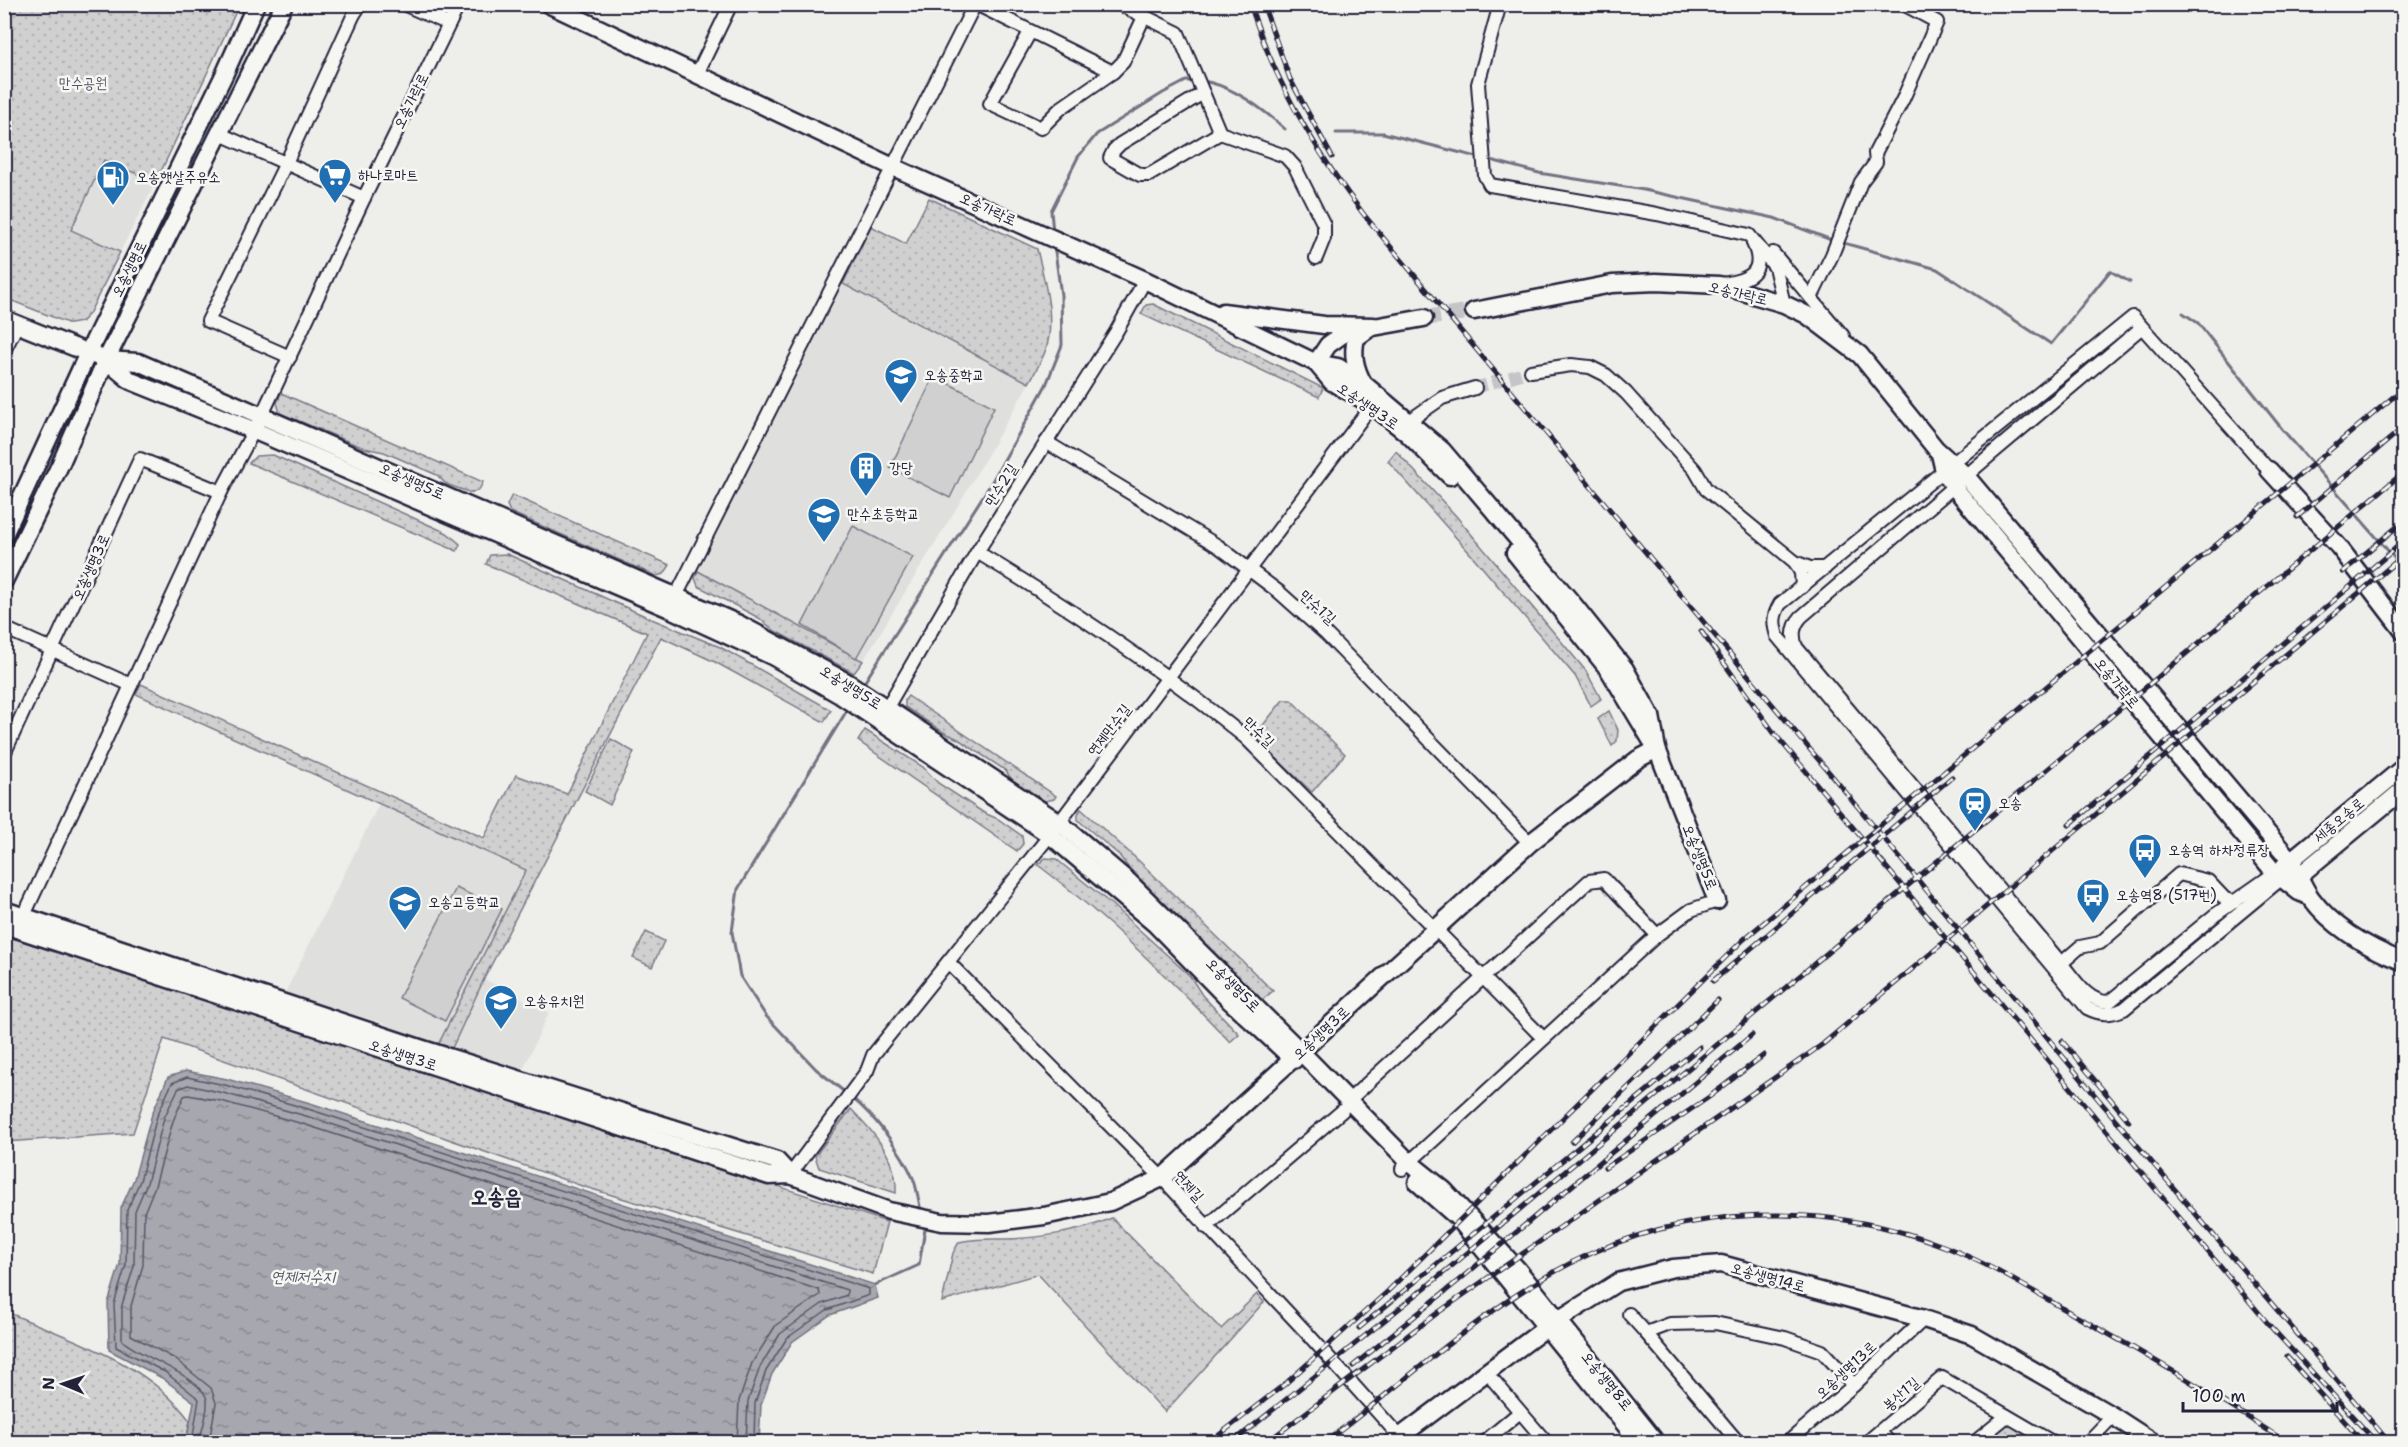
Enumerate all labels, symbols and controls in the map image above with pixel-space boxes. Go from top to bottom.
street label: 오송가락로 [389,69,433,133]
park label: 만수공원 [59,73,107,93]
supermarket icon: 하나로마트 [317,157,353,204]
fuel station icon: 오송햇살주유소 [95,159,131,206]
place label: 하나로마트 [358,165,418,185]
place label: 오송햇살주유소 [136,167,221,187]
street label: 오송가락로 [956,188,1020,230]
street label: 오송생명로 [107,237,151,301]
street label: 오송가락로 [1706,276,1770,310]
school or university icon: 오송중학교 [883,357,919,404]
place label: 오송중학교 [924,365,984,385]
street label: 오송생명3로 [1333,378,1403,434]
building icon: 강당 [848,450,884,497]
street label: 오송생명5로 [376,458,448,504]
place label: 강당 [889,458,913,478]
street label: 만수2길 [980,460,1022,510]
school or university icon: 만수초등학교 [806,496,842,543]
place label: 만수초등학교 [847,504,919,524]
street label: 오송생명3로 [67,531,115,603]
street label: 만수1길 [1296,585,1340,629]
street label: 오송가락로 [2090,653,2144,713]
street label: 오송생명5로 [816,660,886,714]
street label: 연제만수길 [1083,700,1135,760]
street label: 만수길 [1239,712,1279,752]
station icon: 오송 [1957,785,1993,832]
place label: 오송 [1998,793,2022,813]
street label: 세종오송로 [2309,793,2369,847]
street label: 오송생명5로 [1678,821,1722,893]
bus stop icon: 오송역 하차정류장 [2127,832,2163,879]
place label: 오송역 하차정류장 [2168,840,2270,860]
bus stop icon: 오송역8 (517번) [2075,877,2111,924]
school or university icon: 오송고등학교 [387,884,423,931]
place label: 오송역8 (517번) [2116,885,2217,905]
place label: 오송고등학교 [428,892,500,912]
street label: 오송생명5로 [1201,953,1265,1017]
school or university icon: 오송유치원 [483,983,519,1030]
place label: 오송유치원 [524,991,584,1011]
street label: 오송생명3로 [1288,1002,1354,1064]
street label: 오송생명3로 [366,1035,440,1075]
street label: 연제길 [1169,1166,1209,1206]
district label: 오송읍 [471,1183,521,1211]
street label: 오송생명14로 [1728,1257,1808,1297]
water label: 연제저수지 [271,1266,337,1287]
street label: 오송생명13로 [1811,1337,1881,1403]
street label: 오송생명8로 [1577,1347,1637,1415]
north arrow [33,1354,93,1414]
street label: 봉산1길 [1878,1373,1924,1415]
scale bar [2183,1375,2338,1413]
text: N [38,1377,59,1390]
text: 100 m [2192,1384,2246,1408]

